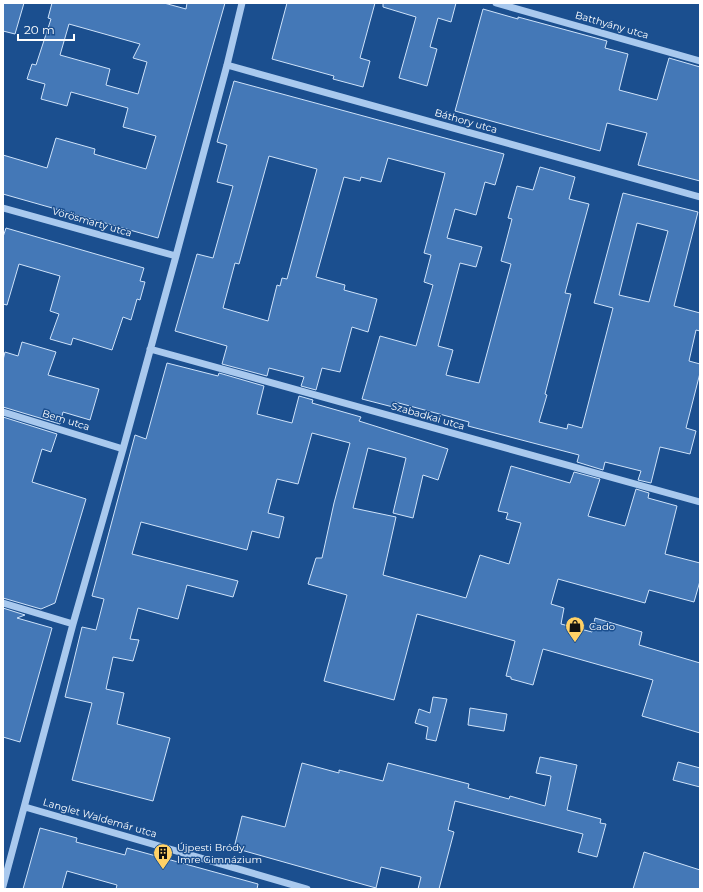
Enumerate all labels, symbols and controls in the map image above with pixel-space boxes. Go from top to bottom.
street label: Batthyány utca [574,8,650,42]
scale bar [18,16,74,42]
text: 20 m [24,22,55,37]
street label: Báthory utca [433,106,499,136]
street label: Vörösmarty utca [51,204,133,240]
street label: Szabadkai utca [390,399,466,433]
street label: Bem utca [41,407,91,433]
shop icon: Cado [564,615,586,643]
place label: Cado [589,620,615,633]
street label: Langlet Waldemár utca [41,795,159,841]
place label: Újpesti Bródy Imre Gimnázium [177,841,262,866]
building icon: Újpesti Bródy Imre Gimnázium [152,842,174,870]

